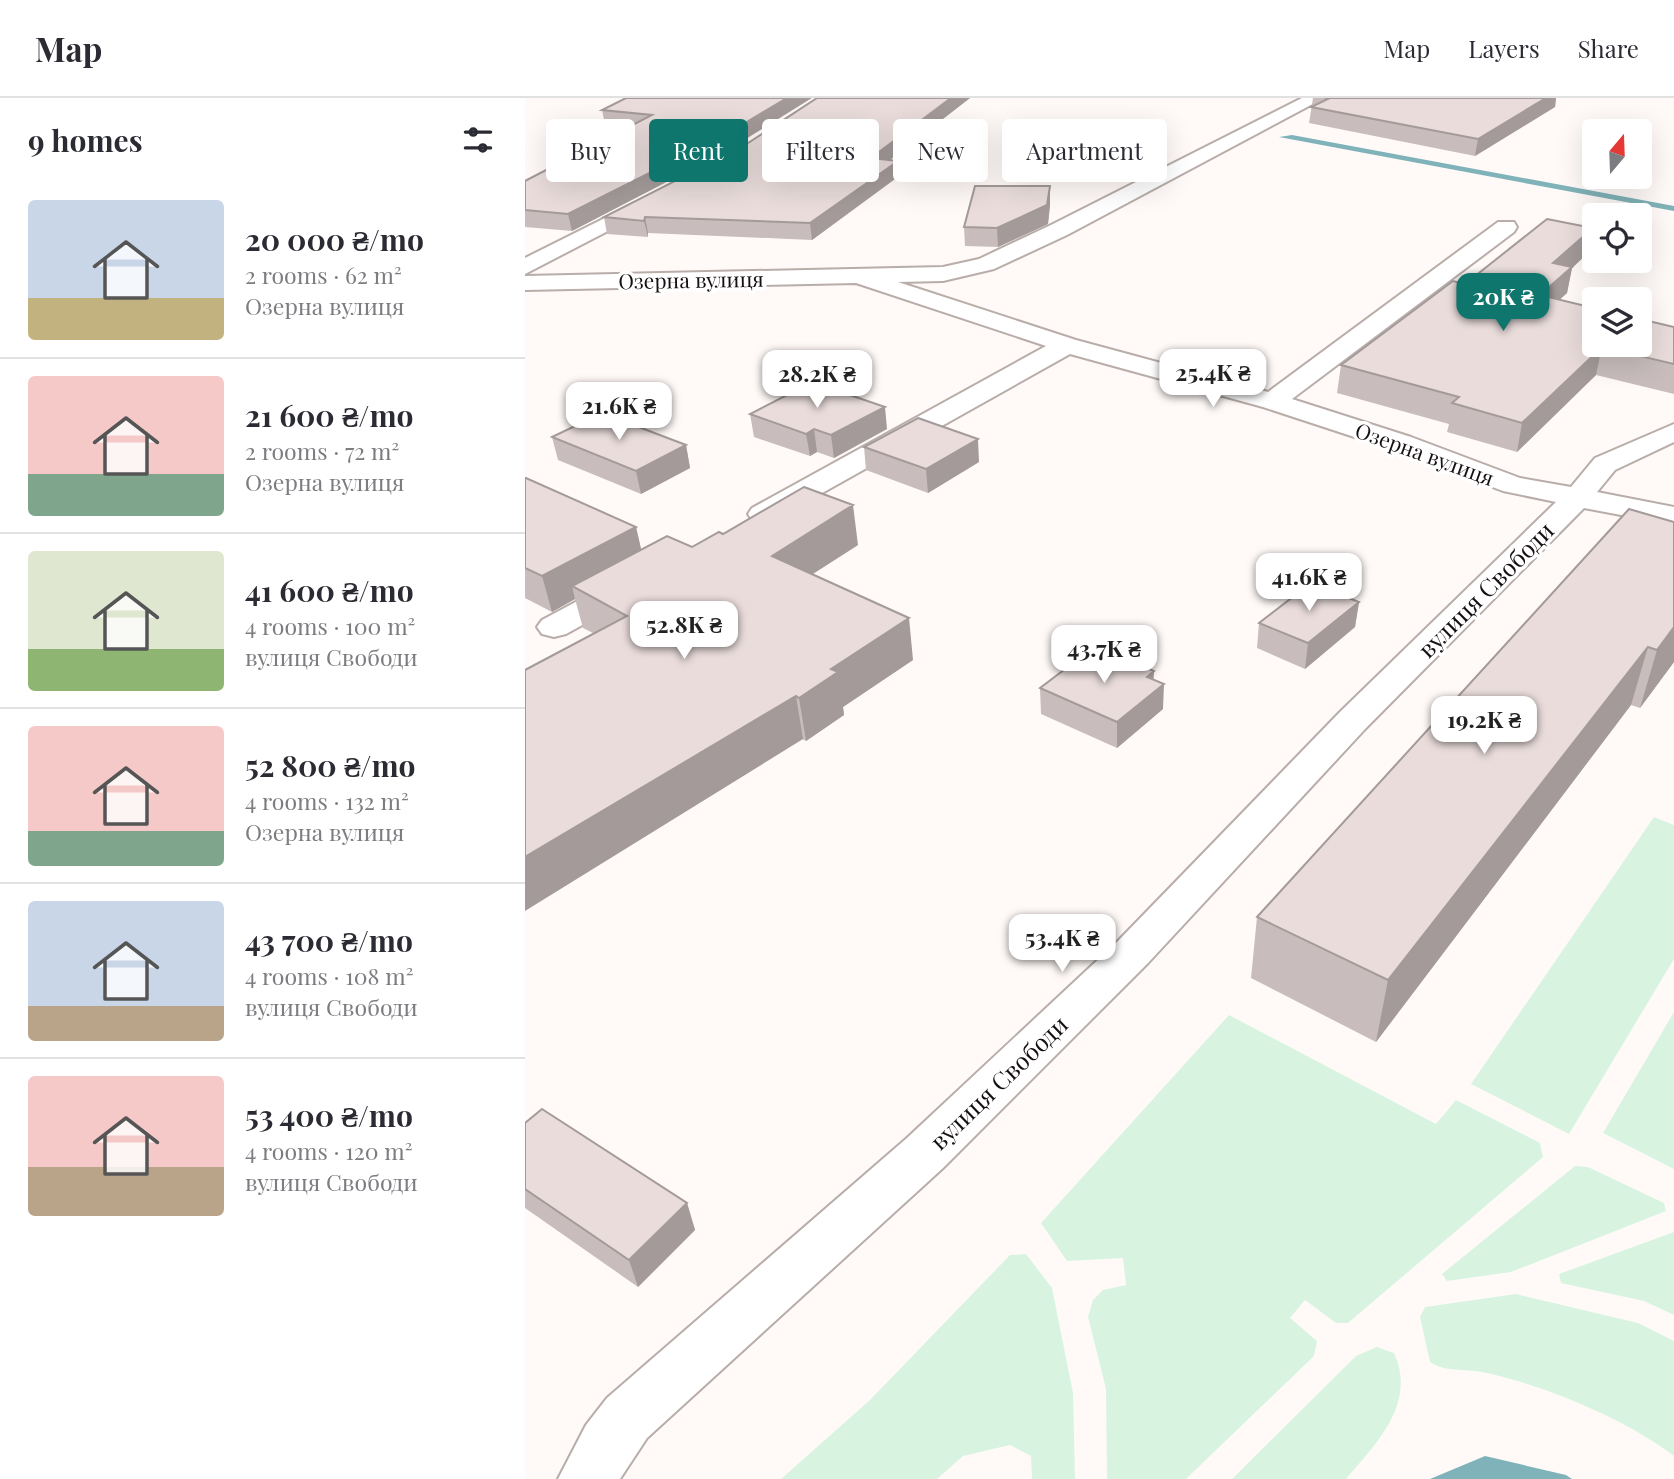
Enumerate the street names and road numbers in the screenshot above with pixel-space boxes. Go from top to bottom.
street label: Озерна вулиця [618,264,764,294]
street label: Озерна вулиця [1352,415,1498,491]
street label: вулиця Свободи [1410,514,1560,664]
street label: вулиця Свободи [922,1008,1074,1156]

